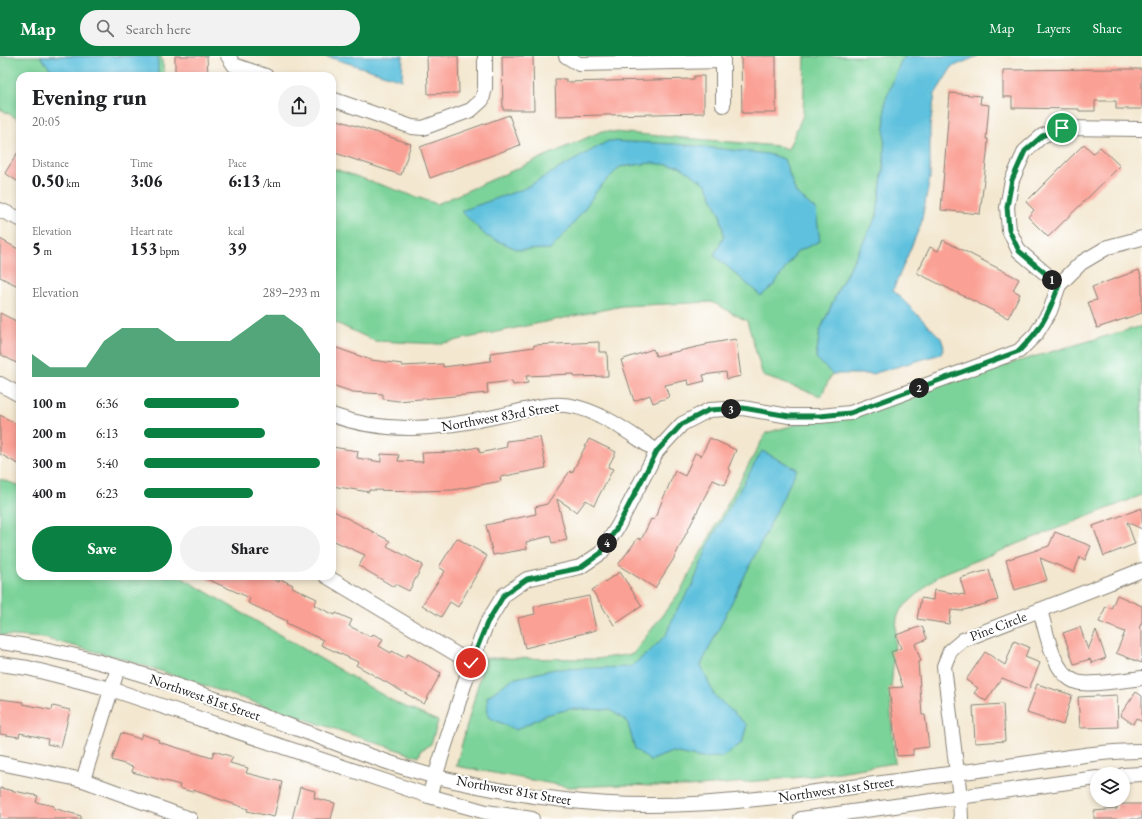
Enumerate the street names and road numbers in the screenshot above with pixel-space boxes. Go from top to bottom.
street label: Northwest 83rd Street [440,397,561,435]
street label: Pine Circle [967,607,1029,645]
street label: Northwest 81st Street [147,670,263,725]
street label: Northwest 81st Street [455,771,573,809]
street label: Northwest 81st Street [777,772,895,806]

